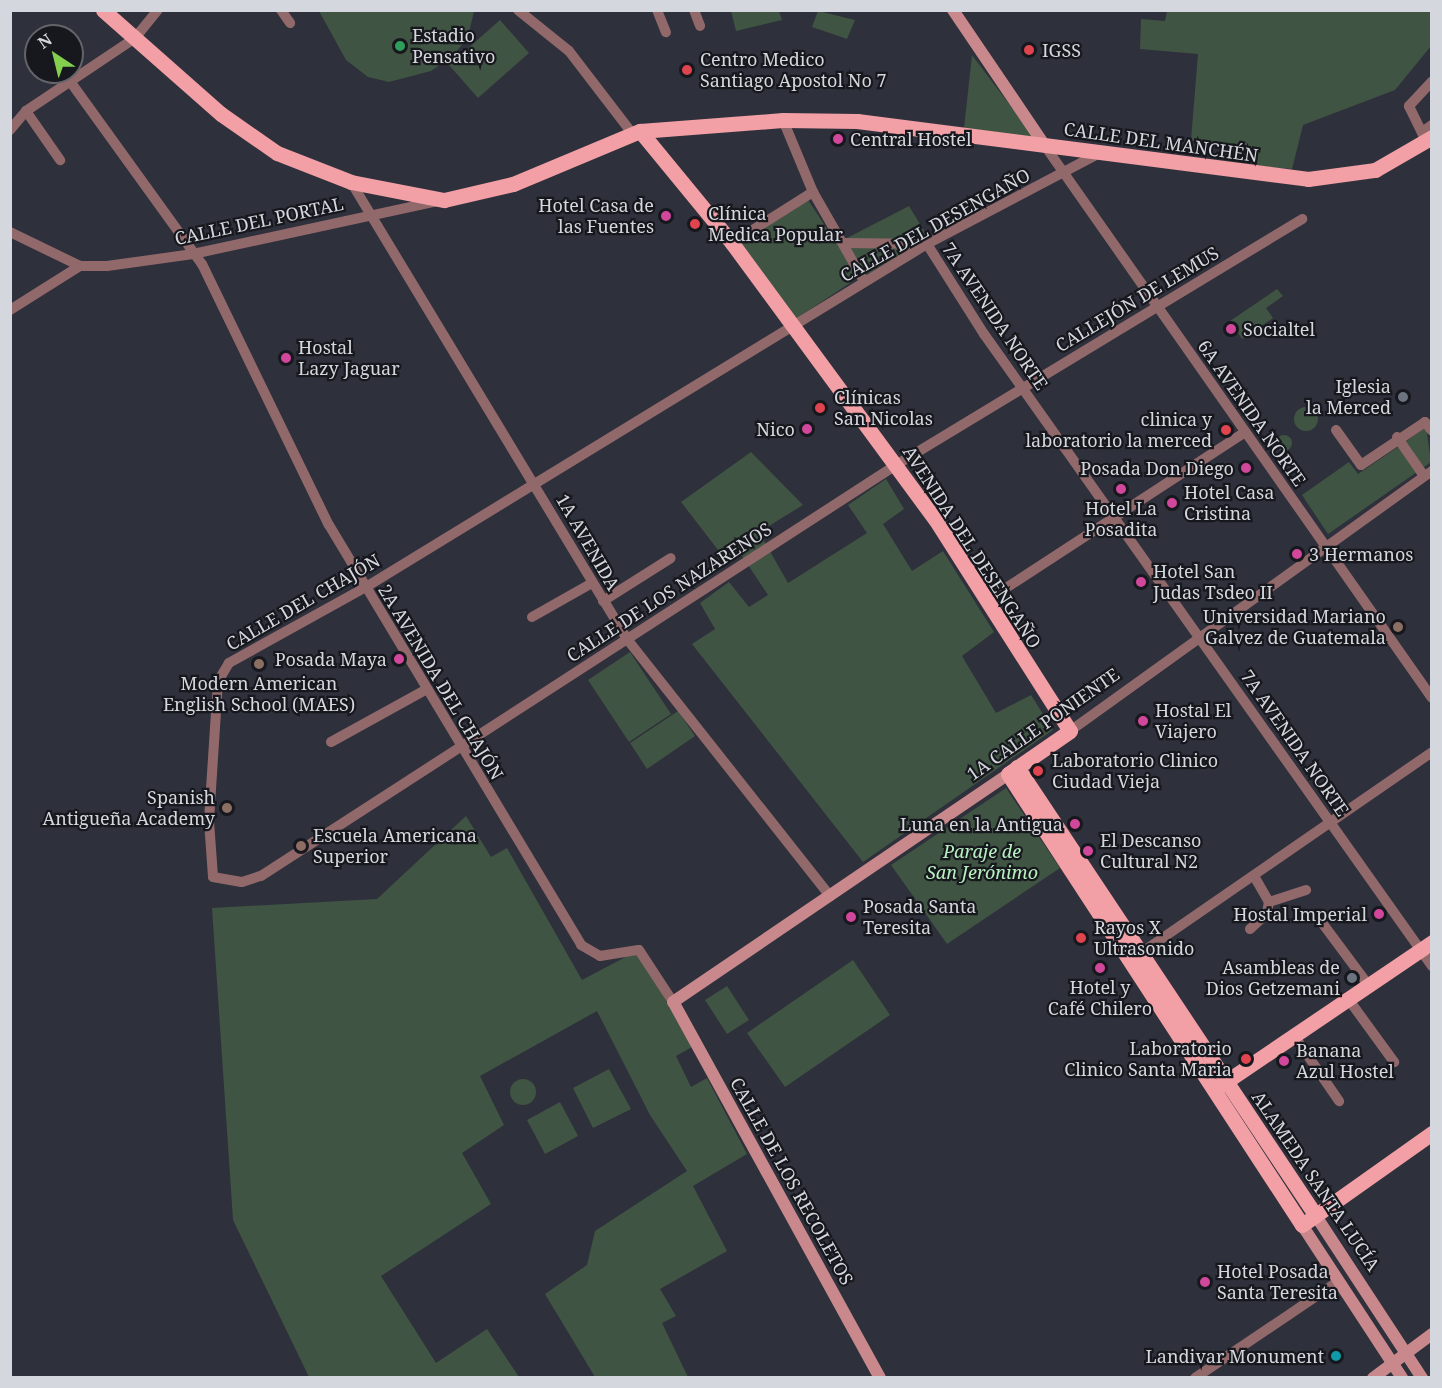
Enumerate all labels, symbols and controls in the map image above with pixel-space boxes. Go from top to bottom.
north arrow [24,24,84,84]
place label: Estadio Pensativo [412,25,495,68]
text: N [33,28,56,54]
marker: Estadio Pensativo [393,39,407,53]
place label: IGSS [1042,39,1081,61]
marker: IGSS [1020,41,1038,59]
place label: Centro Medico Santiago Apostol No 7 [700,49,887,92]
marker: Centro Medico Santiago Apostol No 7 [678,61,696,79]
street label: CALLE DEL MANCHÉN [1063,118,1259,166]
place label: Central Hostel [850,128,971,150]
marker: Central Hostel [831,132,845,146]
street label: CALLE DEL DESENGAÑO [836,164,1034,286]
street label: CALLE DEL PORTAL [173,193,345,249]
place label: Hotel Casa de las Fuentes [538,195,654,238]
place label: Clínica Medica Popular [708,203,843,246]
marker: Hotel Casa de las Fuentes [659,209,673,223]
marker: Clínica Medica Popular [686,215,704,233]
street label: 7A AVENIDA NORTE [938,238,1052,394]
street label: CALLEJÓN DE LEMUS [1051,242,1223,356]
place label: Socialtel [1243,318,1315,340]
marker: Socialtel [1224,322,1238,336]
street label: 6A AVENIDA NORTE [1193,336,1311,490]
place label: Hostal Lazy Jaguar [298,337,400,380]
marker: Hostal Lazy Jaguar [279,351,293,365]
place label: Iglesia la Merced [1306,376,1391,418]
place label: Clínicas San Nicolas [834,387,933,430]
marker: Iglesia la Merced [1396,390,1410,404]
marker: Clínicas San Nicolas [811,399,829,417]
place label: clinica y laboratorio la merced [1026,409,1212,452]
place label: Nico [756,418,795,440]
marker: clinica y laboratorio la merced [1217,421,1235,439]
marker: Nico [800,422,814,436]
street label: AVENIDA DEL DESENGAÑO [898,442,1046,652]
place label: Posada Don Diego [1080,457,1234,479]
marker: Posada Don Diego [1239,461,1253,475]
marker: Hotel La Posadita [1114,482,1128,496]
place label: Hotel Casa Cristina [1184,482,1274,524]
street label: 1A AVENIDA [552,490,624,594]
marker: Hotel Casa Cristina [1165,496,1179,510]
place label: Hotel La Posadita [1085,498,1157,540]
street label: CALLE DE LOS NAZARENOS [563,518,775,666]
place label: 3 Hermanos [1309,543,1413,565]
marker: 3 Hermanos [1290,547,1304,561]
street label: CALLE DEL CHAJÓN [222,549,384,655]
place label: Hotel San Judas Tsdeo II [1153,561,1273,604]
marker: Hotel San Judas Tsdeo II [1134,575,1148,589]
street label: 2A AVENIDA DEL CHAJÓN [374,580,508,784]
place label: Universidad Mariano Galvez de Guatemala [1203,606,1386,648]
marker: Universidad Mariano Galvez de Guatemala [1391,620,1405,634]
place label: Posada Maya [275,648,387,670]
marker: Posada Maya [392,652,406,666]
marker: Modern American English School (MAES) [252,657,266,671]
street label: 1A CALLE PONIENTE [963,663,1123,785]
street label: 7A AVENIDA NORTE [1236,666,1354,820]
place label: Modern American English School (MAES) [163,673,355,716]
place label: Hostal El Viajero [1155,700,1231,742]
marker: Hostal El Viajero [1136,714,1150,728]
place label: Laboratorio Clinico Ciudad Vieja [1052,750,1218,792]
marker: Laboratorio Clinico Ciudad Vieja [1029,762,1047,780]
place label: Spanish Antigueña Academy [43,787,215,830]
marker: Spanish Antigueña Academy [220,801,234,815]
place label: Luna en la Antigua [900,813,1063,835]
marker: Luna en la Antigua [1068,817,1082,831]
place label: Escuela Americana Superior [313,825,477,868]
place label: El Descanso Cultural N2 [1100,830,1201,872]
marker: Escuela Americana Superior [294,839,308,853]
park label: Paraje de San Jerónimo [926,841,1038,884]
marker: El Descanso Cultural N2 [1081,844,1095,858]
place label: Posada Santa Teresita [863,896,976,938]
place label: Hostal Imperial [1233,903,1367,925]
marker: Hostal Imperial [1372,907,1386,921]
marker: Posada Santa Teresita [844,910,858,924]
place label: Rayos X Ultrasonido [1094,917,1194,960]
marker: Rayos X Ultrasonido [1072,929,1090,947]
place label: Asambleas de Dios Getzemani [1206,957,1340,1000]
marker: Hotel y Café Chilero [1093,961,1107,975]
marker: Asambleas de Dios Getzemani [1345,971,1359,985]
place label: Hotel y Café Chilero [1048,977,1152,1020]
place label: Laboratorio Clinico Santa Maria [1064,1038,1232,1080]
place label: Banana Azul Hostel [1296,1040,1394,1082]
marker: Laboratorio Clinico Santa Maria [1237,1050,1255,1068]
marker: Banana Azul Hostel [1277,1054,1291,1068]
street label: CALLE DE LOS RECOLETOS [726,1074,858,1288]
street label: ALAMEDA SANTA LUCÍA [1248,1087,1384,1275]
place label: Hotel Posada Santa Teresita [1217,1261,1338,1304]
marker: Hotel Posada Santa Teresita [1198,1275,1212,1289]
place label: Landivar Monument [1146,1345,1324,1367]
marker: Landivar Monument [1329,1349,1343,1363]

